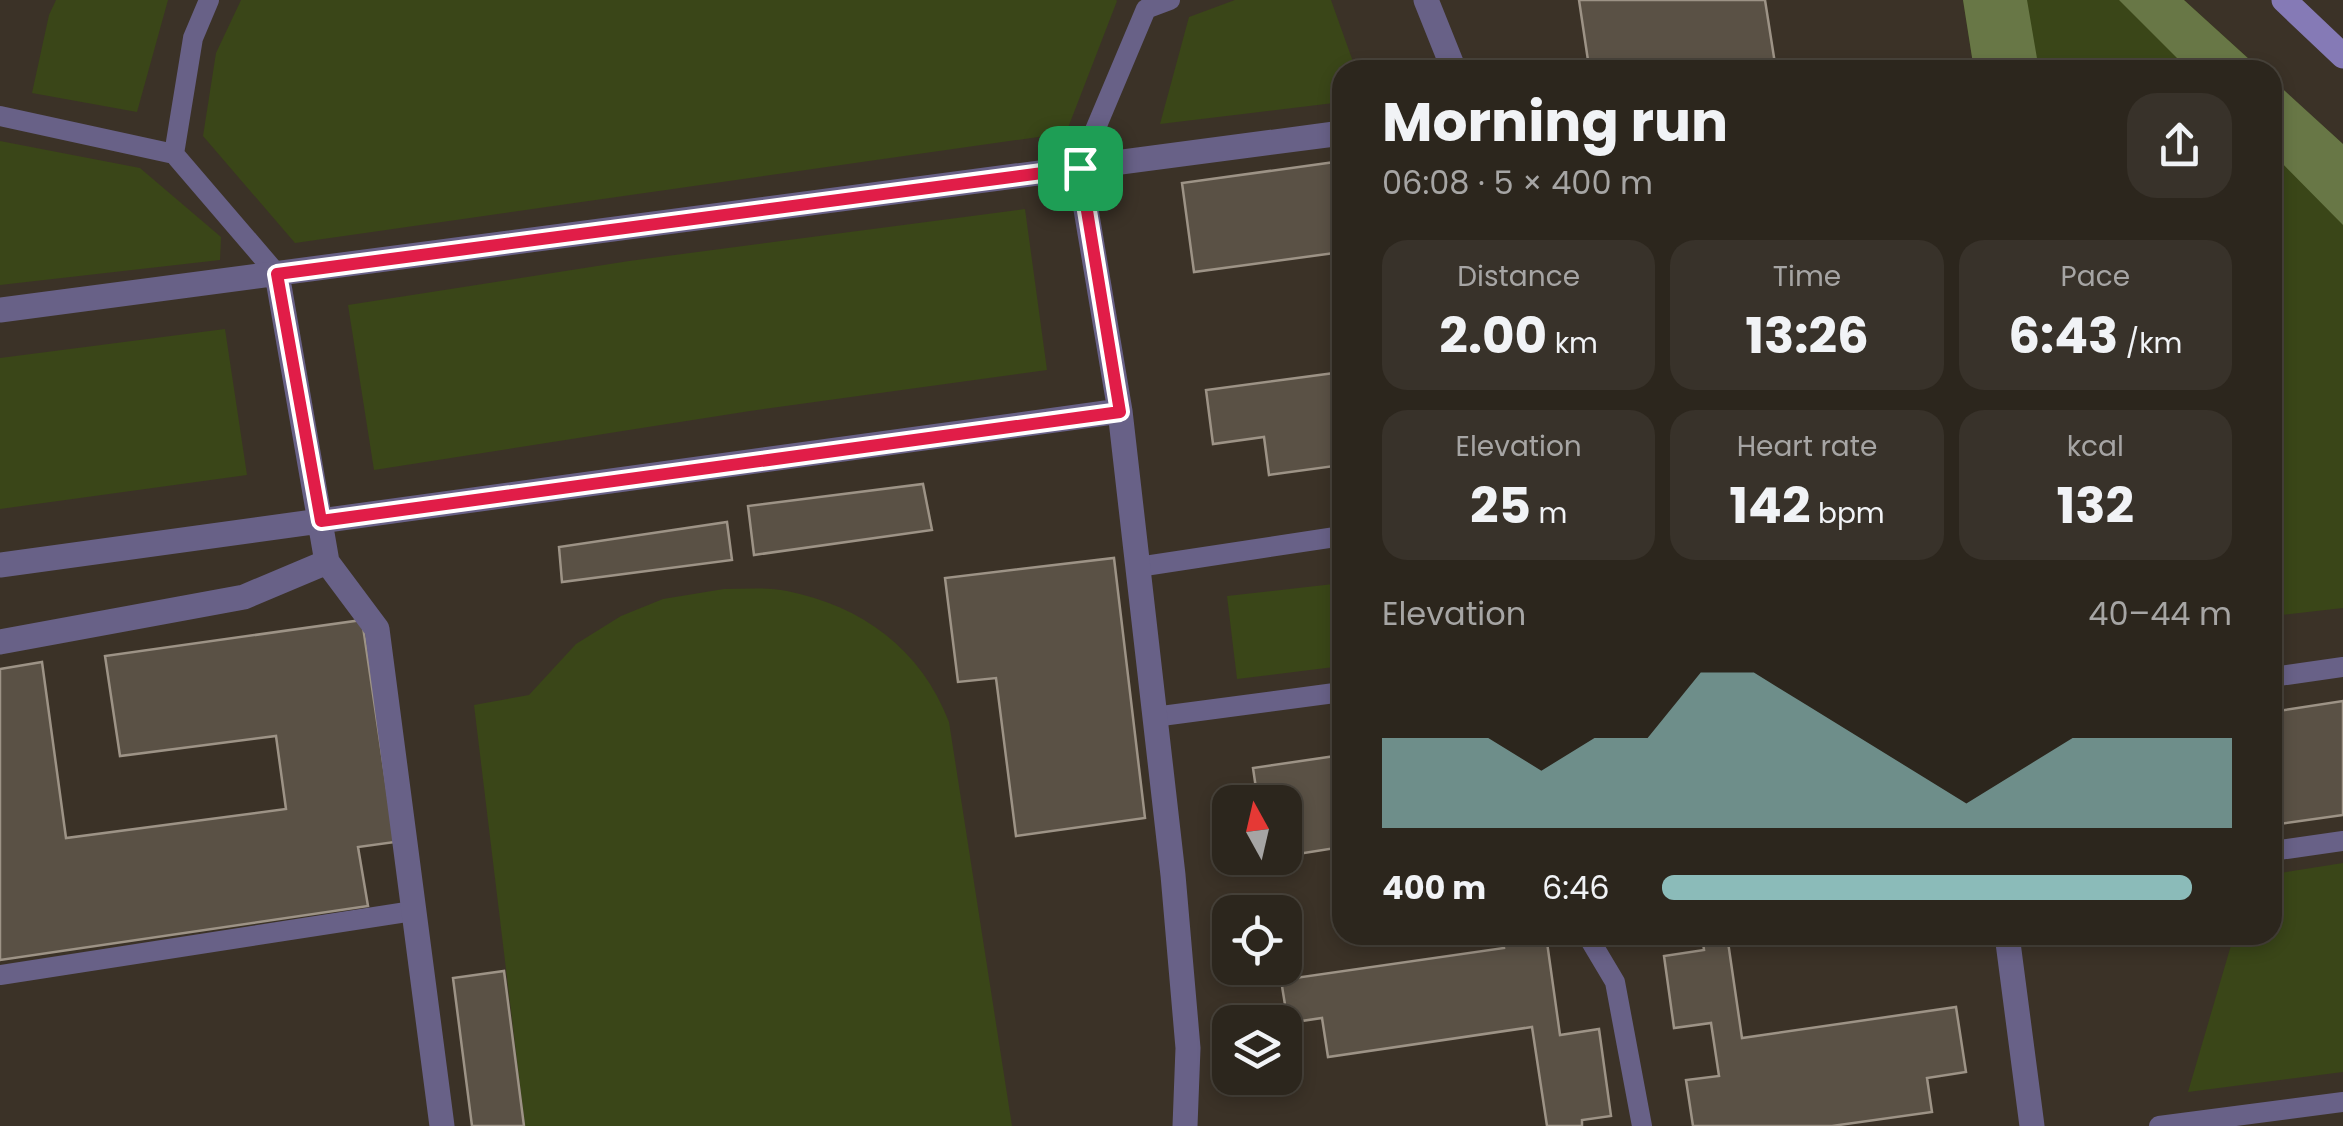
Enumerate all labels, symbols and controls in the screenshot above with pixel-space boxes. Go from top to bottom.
text: Morning run [1382,83,1728,160]
button: share [2127,93,2232,198]
pin [1038,126,1123,211]
icon: arrive [1053,141,1108,196]
text: 06:08 · 5 × 400 m [1382,160,1653,205]
text: Distance [1457,257,1580,296]
text: Time [1773,257,1841,296]
text: Pace [2061,257,2130,296]
text: 2.00 [1439,300,1547,371]
text: 13:26 [1745,300,1869,371]
text: 6:43 [2008,300,2118,371]
text: km [1547,324,1598,363]
text: /km [2118,324,2182,363]
text: Elevation [1456,427,1582,466]
text: Heart rate [1737,427,1877,466]
text: kcal [2067,427,2124,466]
text: 25 [1470,470,1531,541]
text: 142 [1729,470,1811,541]
text: 132 [2057,470,2134,541]
text: m [1531,494,1567,533]
text: bpm [1811,494,1885,533]
text: Elevation [1382,591,1526,636]
text: 40–44 m [2088,591,2232,636]
north arrow [1212,785,1302,875]
map controls [1212,785,1302,1095]
text: 400 m [1382,865,1486,910]
text: 6:46 [1542,865,1610,910]
button: locate [1212,895,1302,985]
button: layers [1212,1005,1302,1095]

